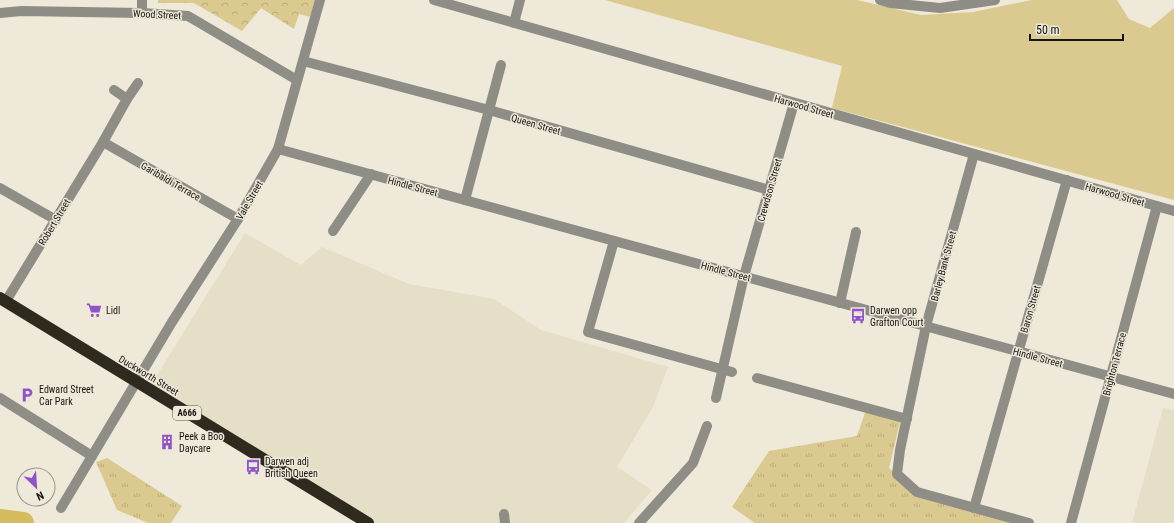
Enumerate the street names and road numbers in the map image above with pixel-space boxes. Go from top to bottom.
street label: Wood Street [133,8,181,21]
street label: Harwood Street [773,93,835,120]
street label: Queen Street [510,112,562,137]
street label: Crewdson Street [755,157,784,223]
street label: Garibaldi Terrace [139,160,203,203]
street label: Hindle Street [387,175,439,198]
street label: Vale Street [234,179,265,222]
street label: Harwood Street [1084,181,1146,208]
street label: Robert Street [36,197,73,247]
street label: Barley Bank Street [929,230,958,302]
street label: Hindle Street [700,260,752,283]
street label: Baron Street [1018,284,1043,334]
street label: Brighton Terrace [1101,331,1128,397]
street label: Hindle Street [1012,346,1064,369]
street label: Duckworth Street [117,353,181,398]
road number: A666 [173,406,201,420]

